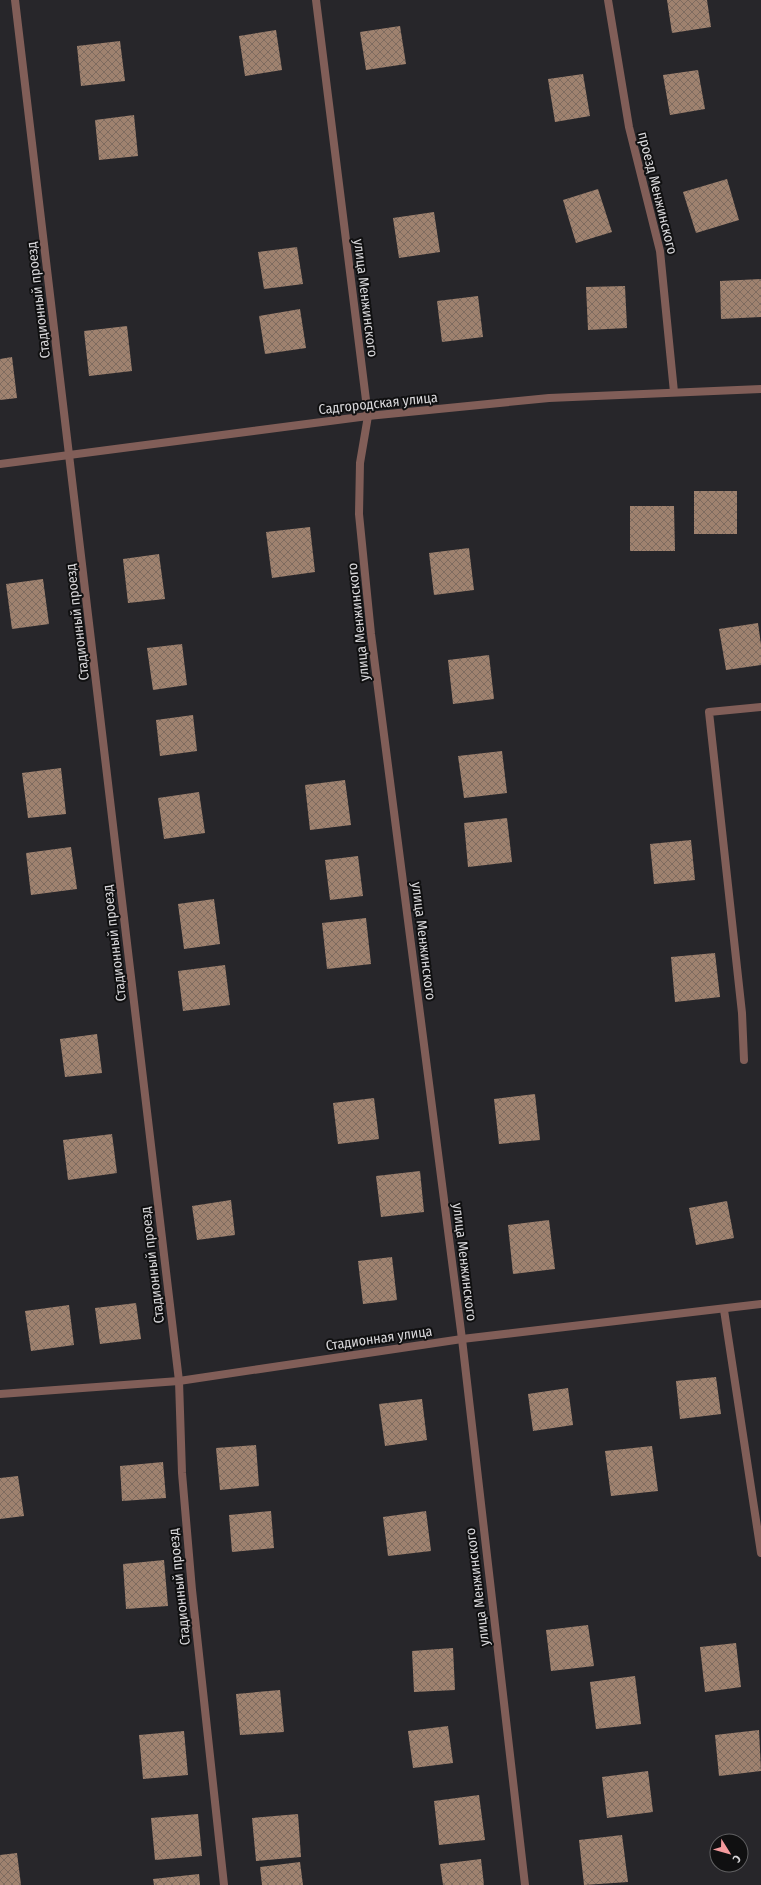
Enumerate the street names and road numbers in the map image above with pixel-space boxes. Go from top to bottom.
street label: проезд Менжинского [634,130,681,256]
street label: улица Менжинского [350,238,381,358]
street label: Стадионный проезд [23,241,54,359]
street label: Садгородская улица [318,389,439,418]
street label: улица Менжинского [344,562,373,682]
street label: Стадионный проезд [62,563,93,681]
street label: улица Менжинского [408,881,439,1001]
street label: Стадионный проезд [99,884,130,1002]
street label: улица Менжинского [449,1202,480,1322]
street label: Стадионный проезд [137,1206,168,1324]
street label: Стадионная улица [325,1323,434,1354]
street label: улица Менжинского [462,1527,493,1647]
street label: Стадионный проезд [165,1528,194,1646]

